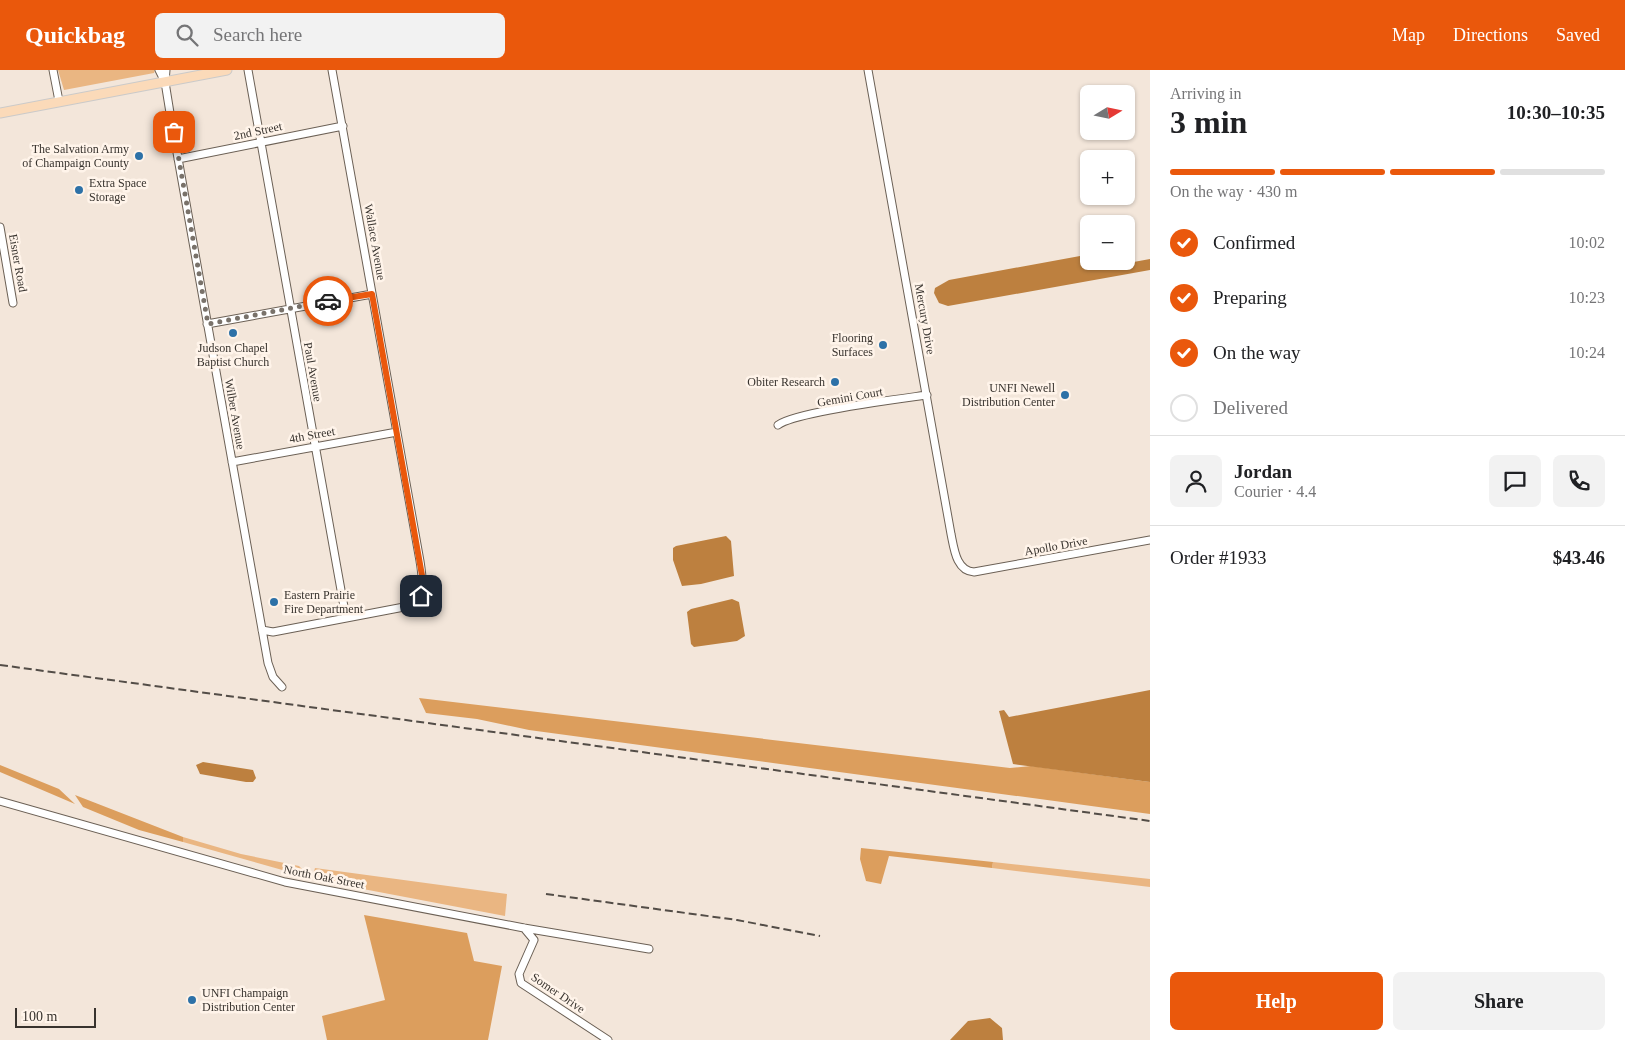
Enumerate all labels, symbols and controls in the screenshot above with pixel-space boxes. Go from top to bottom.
search box [155,13,505,58]
icon: search [173,21,201,49]
text: Quickbag [25,22,125,48]
text: Search here [213,24,302,45]
text: Map [1392,25,1425,45]
text: Directions [1453,25,1528,45]
text: Saved [1556,25,1600,45]
north arrow [1080,85,1135,140]
map controls [1080,85,1135,270]
text: Arriving in [1170,85,1242,102]
text: 10:30–10:35 [1507,102,1605,123]
text: 3 min [1170,104,1247,140]
pin [153,111,195,153]
icon: bag [160,118,188,146]
street label: 2nd Street [233,119,284,143]
place label: The Salvation Army of Champaign County [22,142,129,170]
marker: The Salvation Army of Champaign County [133,150,145,162]
button: + [1080,150,1135,205]
place label: Extra Space Storage [89,176,147,204]
text: On the way · 430 m [1170,183,1298,200]
marker: Extra Space Storage [73,184,85,196]
street label: Wallace Avenue [361,203,389,281]
button: − [1080,215,1135,270]
icon: check [1170,229,1198,257]
text: Confirmed [1213,232,1295,253]
street label: Eisner Road [6,233,30,293]
text: 10:02 [1569,234,1605,251]
courier [303,276,353,326]
street label: Mercury Drive [912,283,938,355]
icon: check [1170,284,1198,312]
icon: car [314,287,342,315]
text: Preparing [1213,287,1287,308]
text: 10:23 [1569,289,1605,306]
marker: Judson Chapel Baptist Church [227,327,239,339]
place label: Flooring Surfaces [832,331,873,359]
marker: Flooring Surfaces [877,339,889,351]
icon: check [1170,339,1198,367]
place label: Judson Chapel Baptist Church [197,341,269,369]
street label: Paul Avenue [301,341,325,403]
text: On the way [1213,342,1301,363]
text: 10:24 [1569,344,1605,361]
place label: Obiter Research [747,375,825,389]
marker: Obiter Research [829,376,841,388]
street label: Wilber Avenue [222,378,248,450]
place label: UNFI Newell Distribution Center [962,381,1056,409]
street label: Gemini Court [816,384,885,410]
marker: UNFI Newell Distribution Center [1059,389,1071,401]
text: Delivered [1213,397,1288,418]
street label: 4th Street [288,424,337,446]
button: person [1170,455,1222,507]
button: chat [1489,455,1541,507]
button: phone [1553,455,1605,507]
text: Jordan [1234,461,1292,482]
text: Courier · 4.4 [1234,483,1316,500]
street label: Apollo Drive [1023,534,1089,558]
text: Order #1933 [1170,547,1267,568]
text: $43.46 [1553,547,1605,568]
pin [400,575,442,617]
icon: home [407,582,435,610]
place label: Eastern Prairie Fire Department [284,588,364,616]
marker: Eastern Prairie Fire Department [268,596,280,608]
street label: North Oak Street [282,862,366,892]
street label: Somer Drive [529,970,587,1016]
button: Help [1170,972,1383,1030]
button: Share [1393,972,1605,1030]
place label: UNFI Champaign Distribution Center [202,986,295,1014]
marker: UNFI Champaign Distribution Center [186,994,198,1006]
scale bar [15,1005,96,1028]
text: 100 m [22,1009,57,1024]

